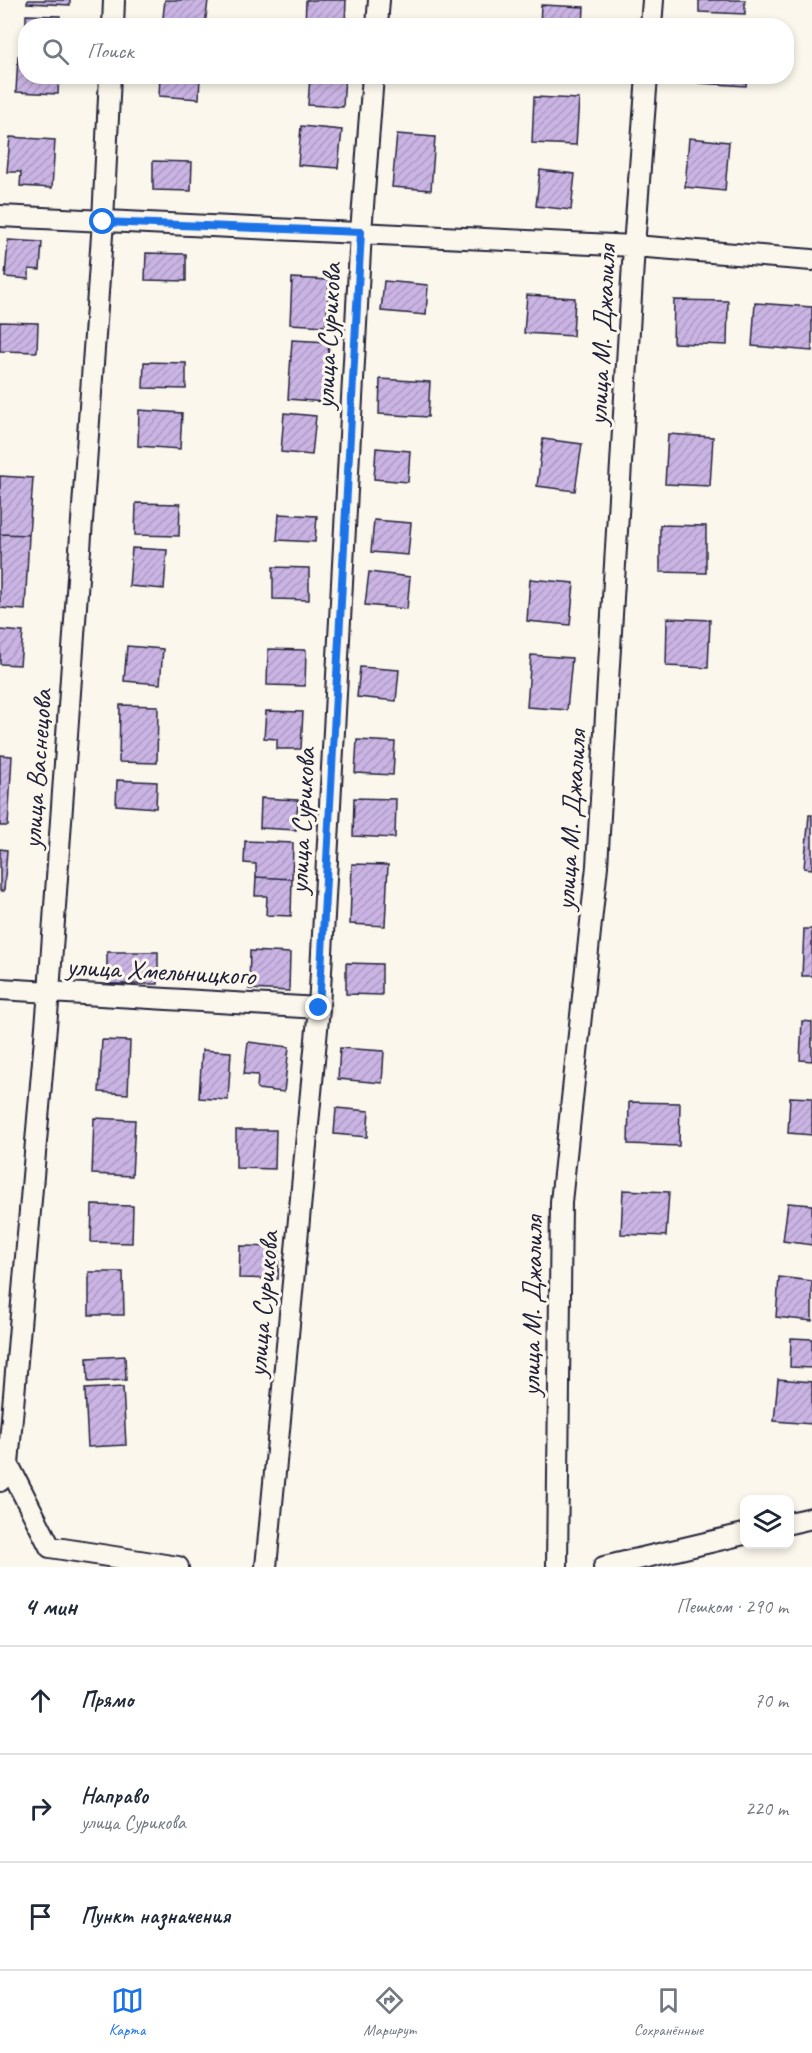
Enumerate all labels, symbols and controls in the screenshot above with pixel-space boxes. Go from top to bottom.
search box [18,18,794,84]
icon: search [39,35,72,68]
text: Поиск [87,37,133,65]
route start [89,208,115,234]
street label: улица М. Джалиля [579,241,624,428]
street label: улица Сурикова [306,260,349,412]
street label: улица Васнецова [13,686,60,852]
street label: улица М. Джалиля [547,726,594,913]
street label: улица Сурикова [280,745,323,897]
street label: улица Хмельницкого [64,948,258,993]
route end [305,994,331,1020]
street label: улица М. Джалиля [512,1213,551,1399]
street label: улица Сурикова [239,1228,286,1380]
map controls [740,1495,794,1549]
button: layers [740,1495,794,1549]
text: 4 мин [24,1590,77,1623]
text: Пешком · 290 m [676,1594,788,1619]
icon: ahead [24,1684,57,1717]
text: Прямо [81,1686,133,1714]
text: 70 m [754,1688,788,1713]
text: Направо [81,1782,148,1810]
icon: right [24,1792,57,1825]
text: 220 m [745,1796,788,1821]
text: улица Сурикова [81,1810,186,1835]
icon: arrive [24,1900,57,1933]
text: Пункт назначения [81,1902,230,1930]
tab: Карта [109,1984,145,2040]
tab: Маршрут [363,1984,416,2040]
tab: Сохранённые [634,1984,703,2040]

